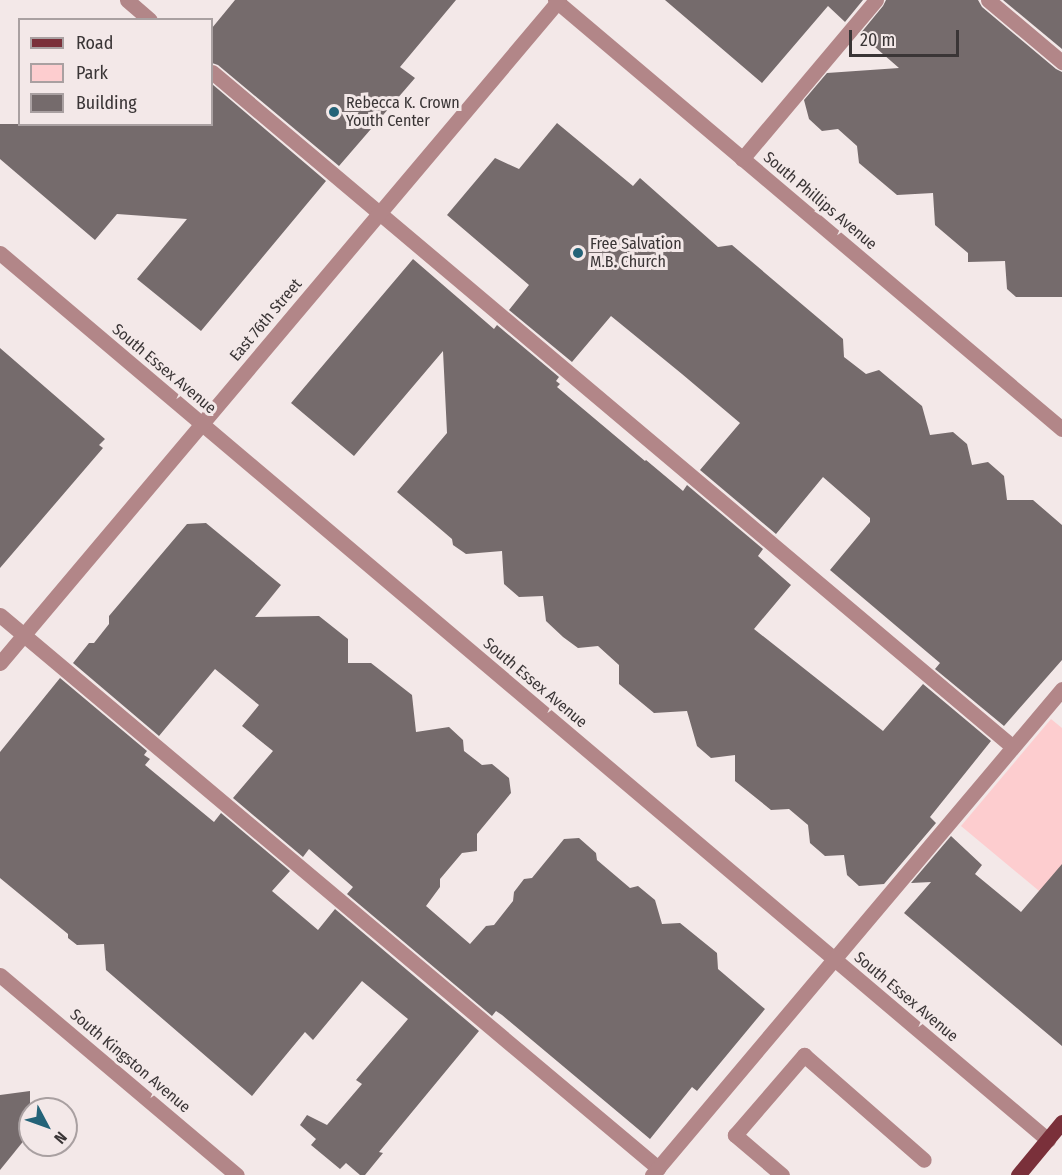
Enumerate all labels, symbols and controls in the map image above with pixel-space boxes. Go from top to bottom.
legend [18,18,213,126]
scale bar [852,18,962,56]
text: 20 m [860,29,895,51]
text: Road [76,32,113,54]
text: Park [76,62,108,84]
text: Building [76,92,137,114]
place label: Rebecca K. Crown Youth Center [346,93,460,131]
marker: Rebecca K. Crown Youth Center [327,105,341,119]
street label: South Phillips Avenue [759,148,881,254]
place label: Free Salvation M.B. Church [590,234,682,272]
marker: Free Salvation M.B. Church [571,246,585,260]
street label: East 76th Street [226,275,306,365]
street label: South Essex Avenue [108,320,220,418]
street label: South Essex Avenue [479,634,591,732]
street label: South Essex Avenue [850,948,962,1046]
street label: South Kingston Avenue [66,1005,194,1117]
north arrow [18,1097,78,1157]
text: N [50,1128,71,1148]

